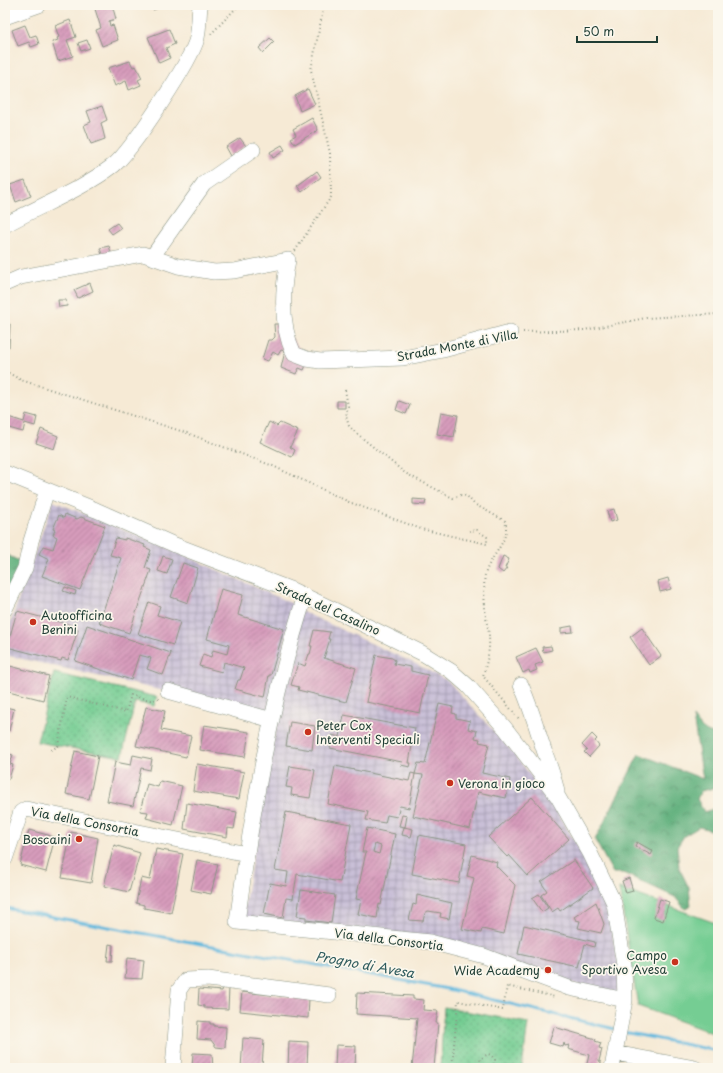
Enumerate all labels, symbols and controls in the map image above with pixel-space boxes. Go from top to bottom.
scale bar [577,18,657,44]
text: 50 m [583,22,614,40]
street label: Strada Monte di Villa [395,324,519,366]
street label: Strada del Casalino [273,577,384,639]
place label: Autoofficina Benini [41,606,113,638]
marker: Autoofficina Benini [28,617,38,627]
place label: Peter Cox Interventi Speciali [316,716,420,748]
marker: Peter Cox Interventi Speciali [303,727,313,737]
place label: Verona in gioco [458,774,545,792]
marker: Verona in gioco [445,778,455,788]
street label: Via della Consortia [29,802,141,840]
place label: Boscaini [22,830,71,848]
marker: Boscaini [74,834,84,844]
street label: Via della Consortia [333,923,445,955]
water label: Progno di Avesa [314,946,417,982]
place label: Campo Sportivo Avesa [581,946,668,978]
marker: Campo Sportivo Avesa [670,957,680,967]
place label: Wide Academy [454,961,540,979]
marker: Wide Academy [543,965,553,975]

